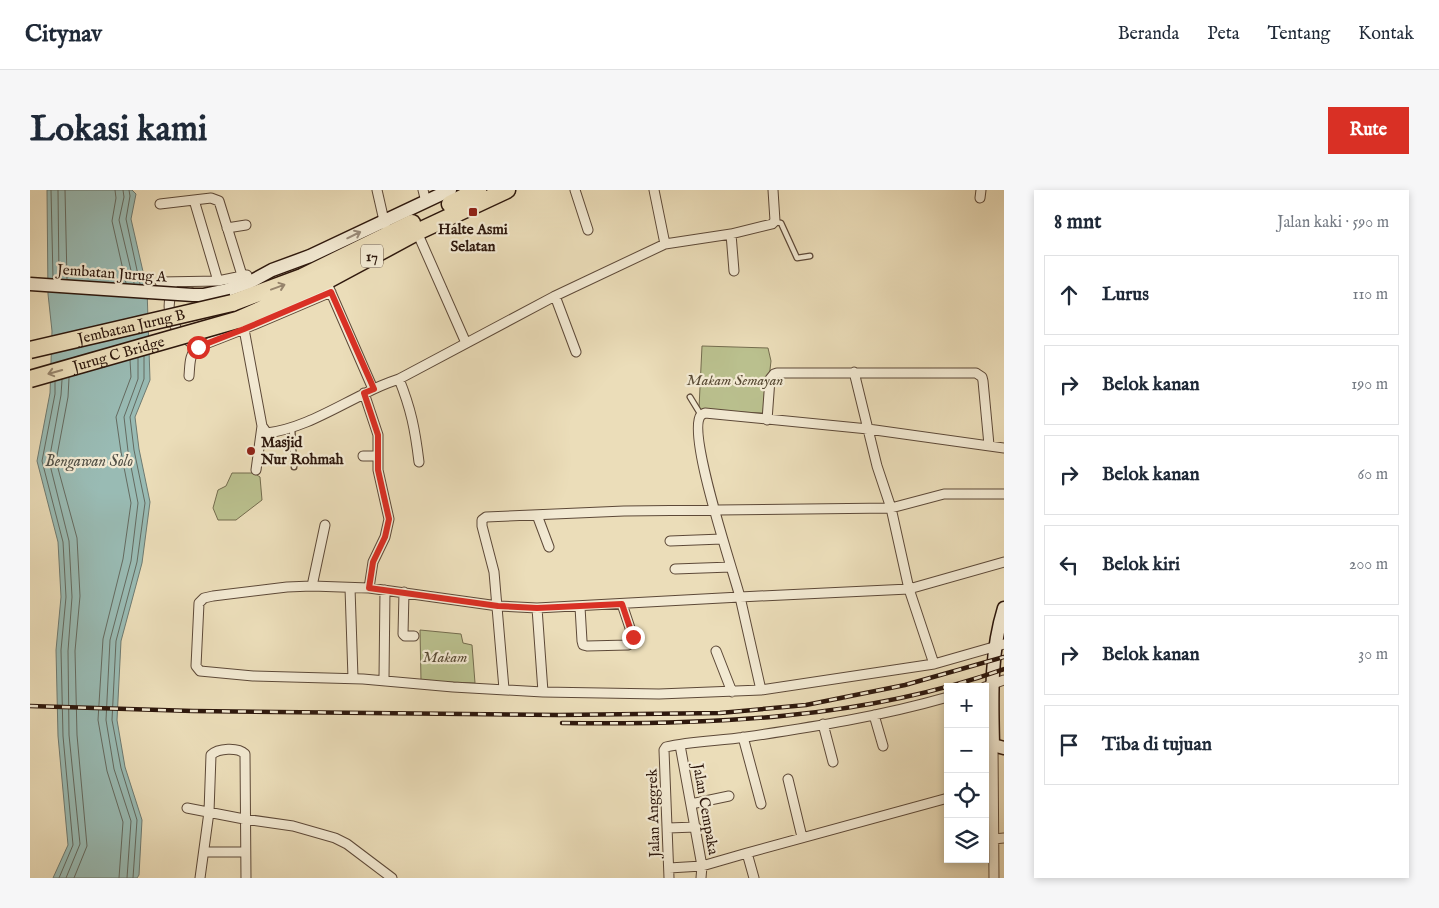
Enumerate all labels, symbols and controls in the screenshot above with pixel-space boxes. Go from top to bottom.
text: Citynav [25,19,102,50]
text: Beranda [1118,23,1179,46]
text: Peta [1207,23,1240,46]
text: Tentang [1268,23,1330,46]
text: Kontak [1358,23,1414,46]
button: Rute [1328,107,1409,154]
text: Lokasi kami [30,108,207,153]
marker: Halte Asmi Selatan [467,206,479,218]
text: 8 mnt [1054,209,1101,236]
text: Jalan kaki · 590 m [1277,213,1389,233]
place label: Halte Asmi Selatan [438,220,508,256]
one-way arrow [346,230,361,239]
road number: 17 [361,244,383,268]
street label: Jembatan Jurug A [54,260,168,287]
icon: ahead [1055,281,1083,309]
one-way arrow [269,282,285,291]
text: Lurus [1102,283,1149,307]
text: 110 m [1352,285,1388,305]
street label: Jembatan Jurug B [74,305,187,349]
street label: Jurug C Bridge [69,332,167,377]
route start [187,336,210,359]
one-way arrow [48,367,64,377]
park label: Makam Semayan [687,371,783,390]
icon: right [1055,371,1083,399]
text: Belok kanan [1102,373,1200,397]
text: 190 m [1351,375,1388,395]
place label: Masjid Nur Rohmah [260,433,345,469]
marker: Masjid Nur Rohmah [245,445,257,457]
water label: Bengawan Solo [45,452,133,472]
icon: right [1055,461,1083,489]
text: Belok kanan [1102,463,1200,487]
text: 60 m [1358,465,1388,485]
icon: left [1055,551,1083,579]
text: Belok kiri [1102,553,1180,577]
text: 200 m [1349,555,1388,575]
route end [622,626,645,649]
icon: right [1055,641,1083,669]
text: Belok kanan [1102,643,1200,667]
text: 30 m [1358,645,1388,665]
park label: Makam [423,648,467,667]
map controls [944,683,989,863]
button: + [944,683,989,728]
button: − [944,728,989,773]
icon: arrive [1055,731,1083,759]
text: Tiba di tujuan [1102,733,1212,757]
street label: Jalan Cempaka [688,760,723,857]
street label: Jalan Anggrek [642,767,665,860]
button: locate [944,773,989,818]
button: layers [944,818,989,863]

